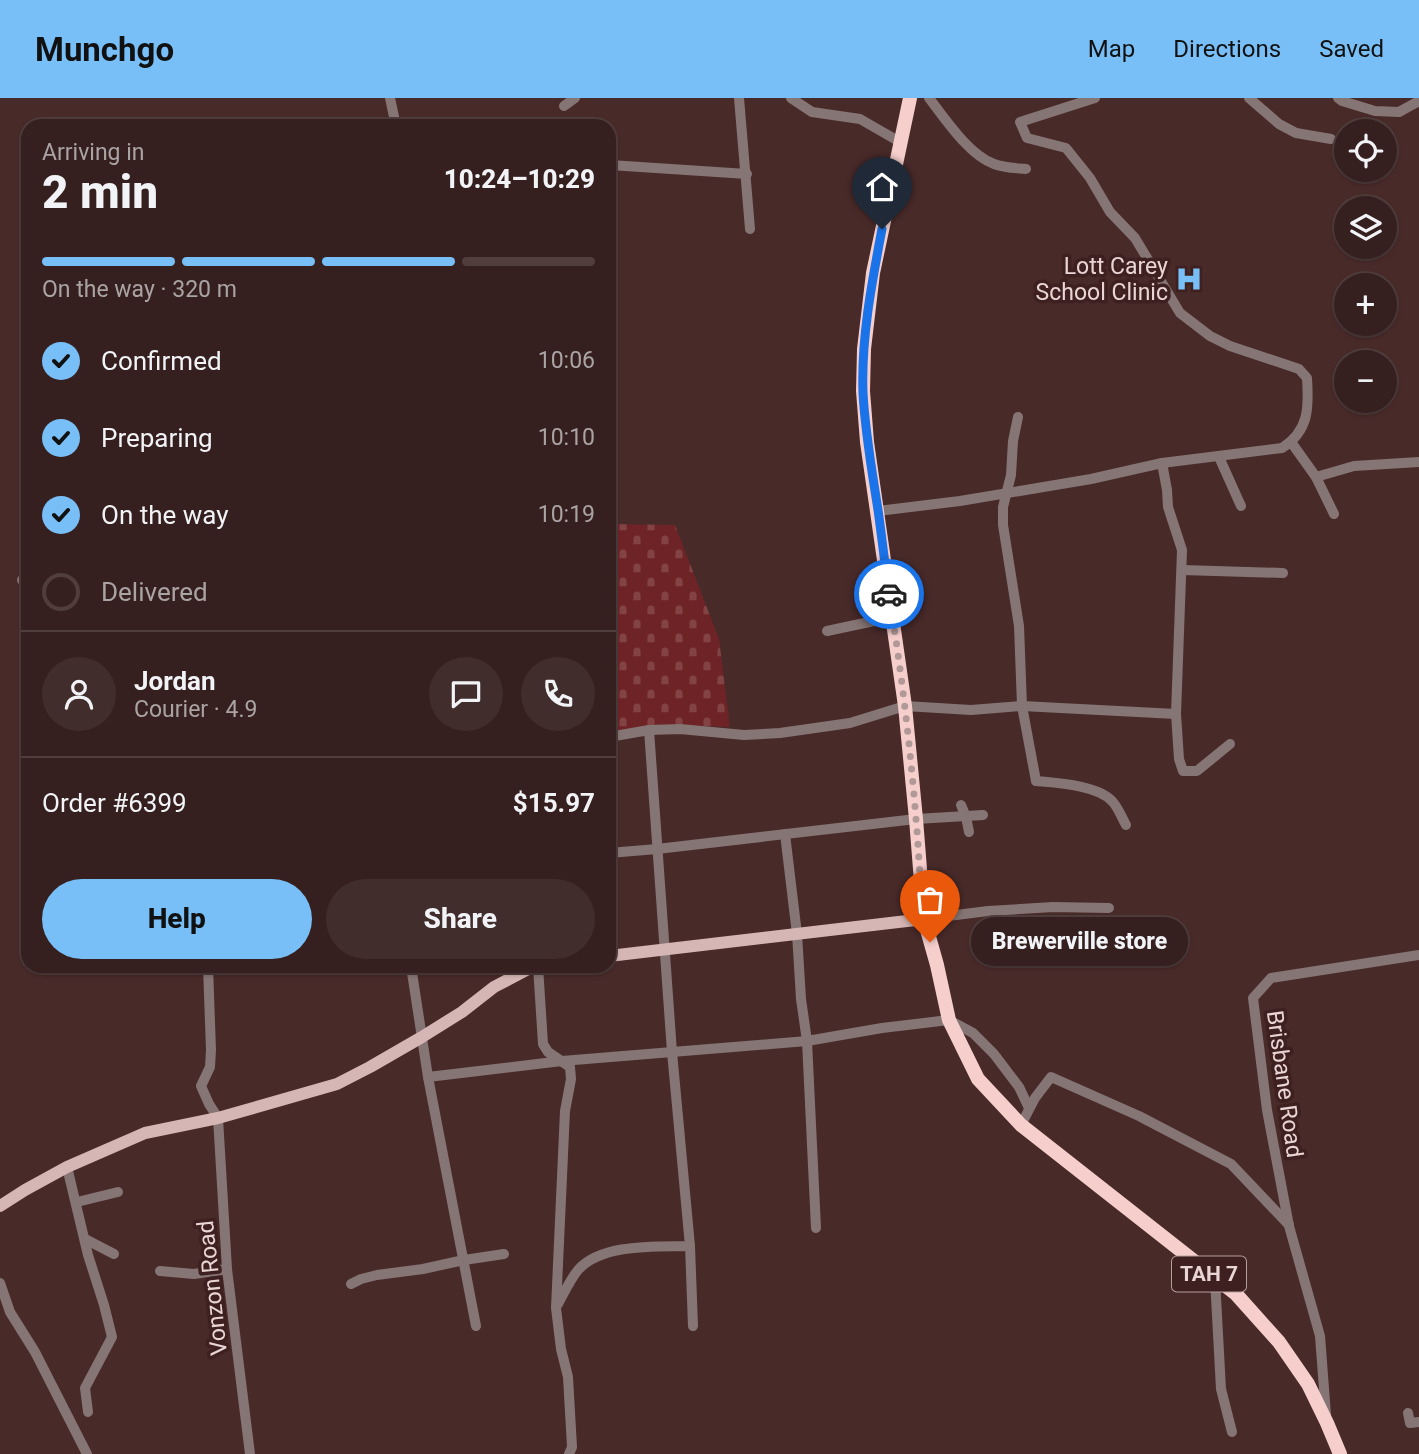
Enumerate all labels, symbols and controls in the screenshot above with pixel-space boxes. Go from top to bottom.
text: Munchgo [35,30,174,69]
text: Map [1088,35,1135,63]
text: Directions [1173,35,1281,63]
text: Saved [1319,35,1384,63]
map controls [1334,119,1397,413]
button: locate [1334,119,1397,182]
text: Arriving in [42,139,145,166]
pin [852,157,912,229]
text: 10:24–10:29 [444,164,595,194]
text: 2 min [42,165,158,219]
icon: home [863,168,901,206]
button: layers [1334,196,1397,259]
place label: Lott Carey School Clinic [1036,253,1168,306]
hospital icon: Lott Carey School Clinic [1174,264,1204,294]
button: + [1334,273,1397,336]
text: On the way · 320 m [42,276,237,303]
icon: check [42,342,80,380]
text: Confirmed [101,346,222,376]
text: 10:06 [538,347,595,374]
button: − [1334,350,1397,413]
icon: check [42,419,80,457]
text: Preparing [101,423,213,453]
text: 10:10 [538,424,595,451]
icon: check [42,496,80,534]
text: On the way [101,500,229,530]
text: 10:19 [538,501,595,528]
courier [854,559,924,629]
icon: car [870,575,908,613]
text: Delivered [101,577,208,607]
button: person [42,657,116,731]
button: chat [429,657,503,731]
button: phone [521,657,595,731]
text: Jordan [134,666,216,696]
text: Courier · 4.9 [134,696,257,723]
text: Order #6399 [42,788,187,818]
text: $15.97 [513,788,595,818]
pin [900,870,960,942]
button: Help [42,879,312,959]
button: Share [326,879,595,959]
icon: bag [911,881,949,919]
callout: Brewerville store [972,918,1189,966]
text: Brewerville store [992,928,1167,955]
street label: Brisbane Road [1261,1009,1308,1159]
street label: Vonzon Road [192,1219,233,1357]
road number: TAH 7 [1172,1256,1246,1292]

